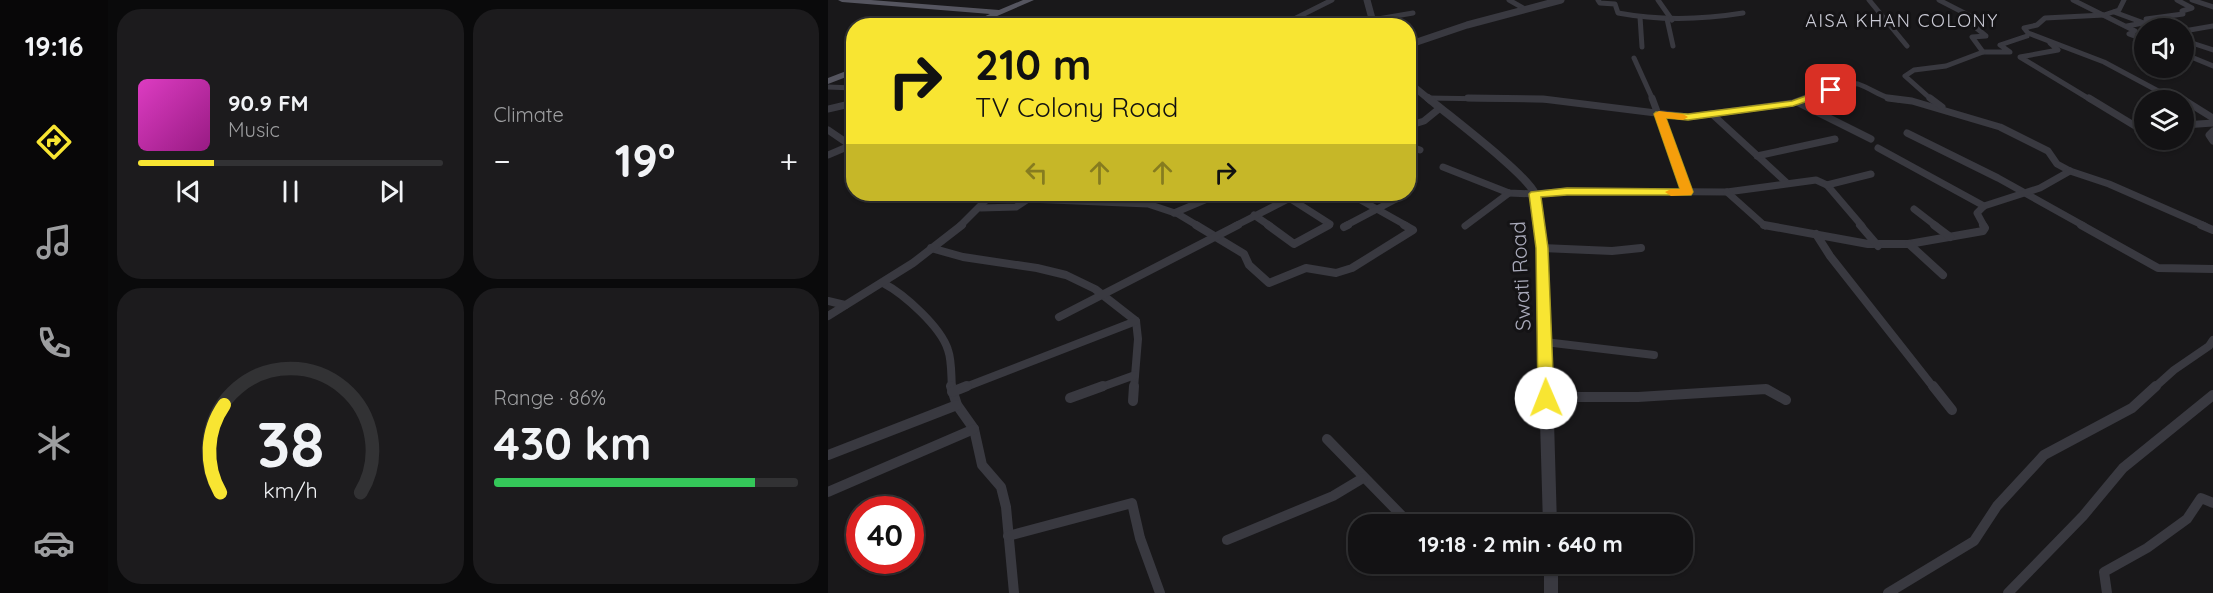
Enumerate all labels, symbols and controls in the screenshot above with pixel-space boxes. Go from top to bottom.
district label: AISA KHAN COLONY [1805,9,1999,32]
map controls [2134,18,2194,150]
button: sound [2134,18,2194,78]
text: 19:16 [25,29,83,63]
text: 210 m [975,38,1092,91]
icon: right [876,42,954,120]
pin [1805,64,1856,115]
icon: arrive [1814,73,1847,106]
text: 90.9 FM [228,89,309,117]
text: TV Colony Road [975,90,1178,124]
button: layers [2134,90,2194,150]
text: Climate [494,102,564,127]
text: Music [228,117,280,142]
icon: directions [33,121,75,163]
text: 19° [615,132,675,188]
text: − [494,140,511,181]
text: + [779,140,798,181]
icon: left [1020,156,1053,189]
icon: ahead [1083,156,1116,189]
icon: ahead [1146,156,1179,189]
icon: right [1209,156,1242,189]
icon: previous [172,175,205,208]
icon: pause [274,175,307,208]
icon: next [375,175,408,208]
street label: Swati Road [1504,220,1536,332]
icon: music [33,221,75,263]
icon: phone [33,322,75,364]
position arrow [1514,366,1578,430]
text: Range · 86% [494,385,606,410]
text: 38 [256,405,324,483]
text: 430 km [494,415,651,471]
icon: climate [33,422,75,464]
text: km/h [263,477,317,503]
speed limit sign: 40 [846,496,924,574]
icon: car [33,522,75,564]
text: 19:18 · 2 min · 640 m [1418,530,1623,558]

